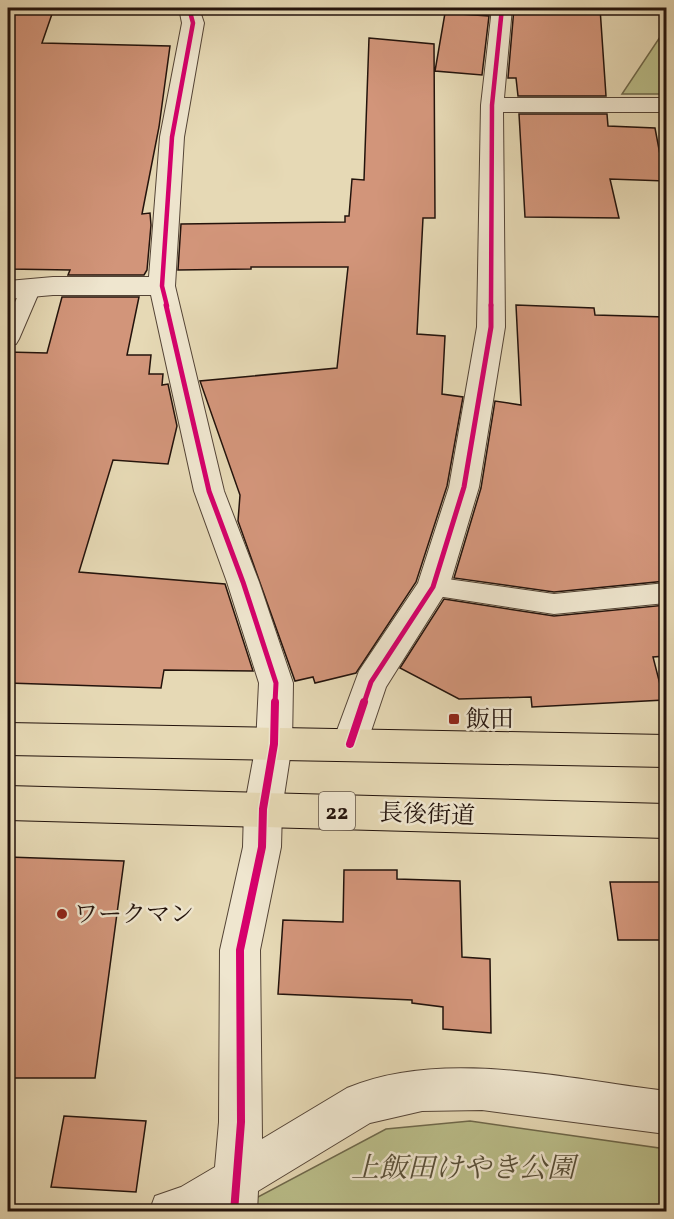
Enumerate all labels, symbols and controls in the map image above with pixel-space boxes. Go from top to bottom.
place label: 飯田 [466,704,514,738]
marker: 飯田 [447,712,461,726]
road number: 22 [319,792,355,830]
street label: 長後街道 [378,797,475,835]
place label: ワークマン [74,899,194,933]
marker: ワークマン [55,907,69,921]
park label: 上飯田けやき公園 [351,1150,579,1189]

